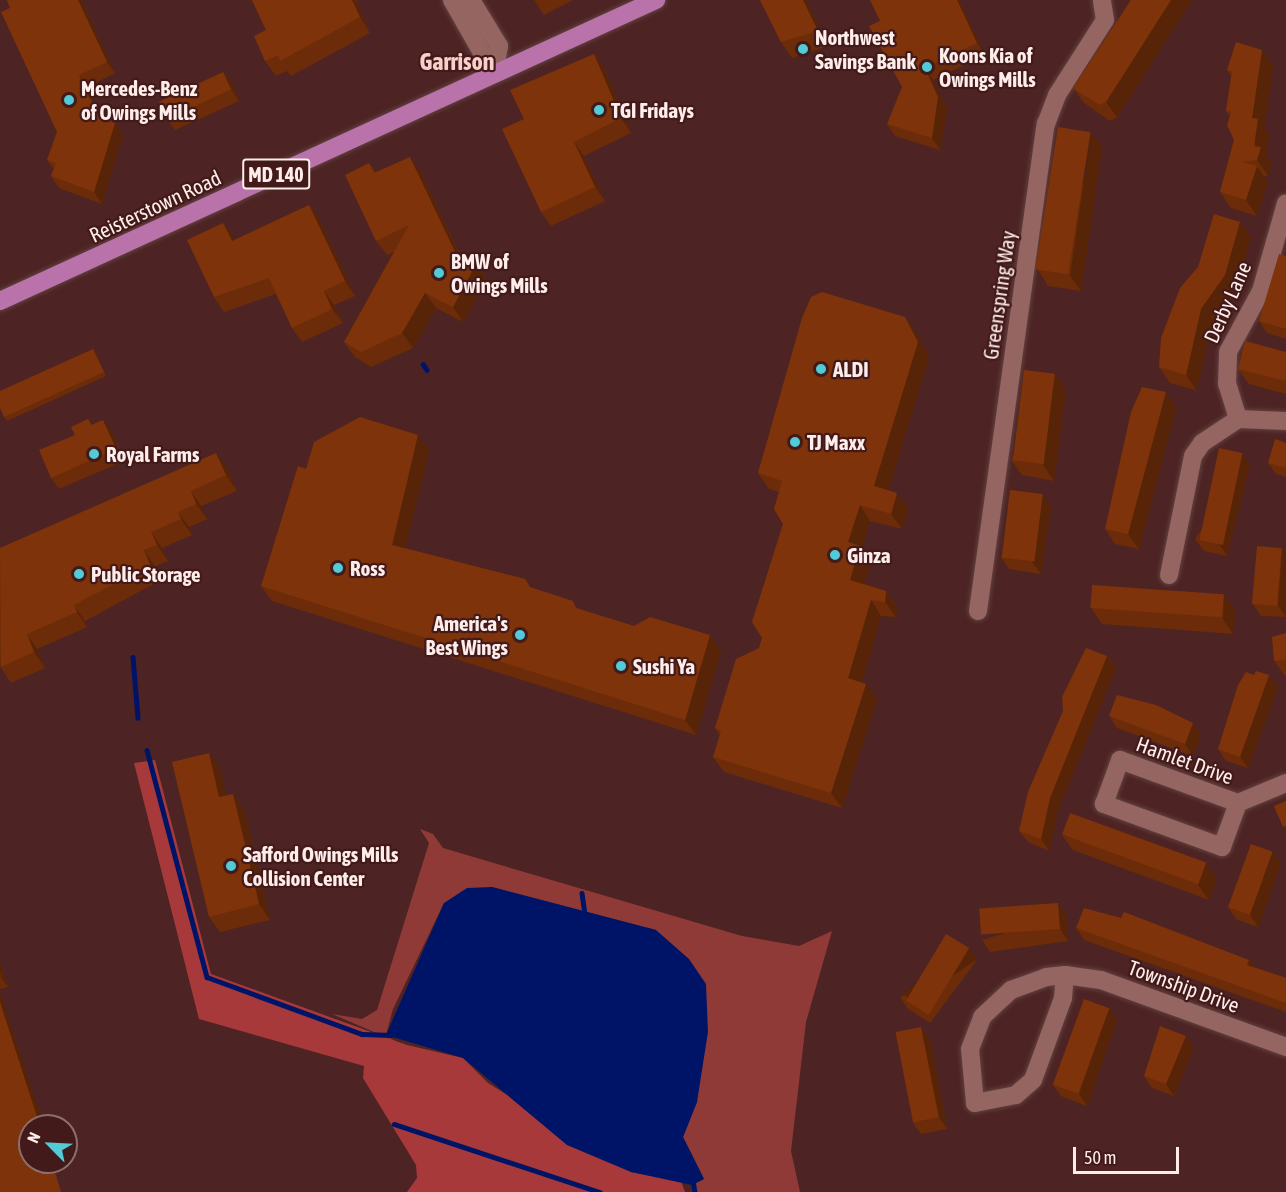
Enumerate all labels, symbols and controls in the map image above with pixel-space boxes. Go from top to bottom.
place label: Northwest Savings Bank [815,24,916,74]
marker: Northwest Savings Bank [796,42,810,56]
place label: Koons Kia of Owings Mills [939,42,1036,92]
district label: Garrison [420,48,494,76]
marker: Koons Kia of Owings Mills [920,60,934,74]
place label: Mercedes-Benz of Owings Mills [81,75,197,125]
marker: Mercedes-Benz of Owings Mills [62,93,76,107]
place label: TGI Fridays [611,97,694,123]
marker: TGI Fridays [592,103,606,117]
road number: MD 140 [242,157,310,191]
street label: Reisterstown Road [85,164,225,248]
street label: Greenspring Way [977,229,1021,361]
place label: BMW of Owings Mills [451,248,548,298]
street label: Derby Lane [1198,257,1256,347]
marker: BMW of Owings Mills [432,266,446,280]
place label: ALDI [833,356,869,382]
marker: ALDI [814,362,828,376]
place label: TJ Maxx [807,429,865,455]
marker: TJ Maxx [788,435,802,449]
place label: Royal Farms [106,441,199,467]
marker: Royal Farms [87,447,101,461]
place label: Ginza [847,542,890,568]
marker: Ginza [828,548,842,562]
place label: Ross [350,555,385,581]
place label: Public Storage [91,561,201,587]
marker: Ross [331,561,345,575]
marker: Public Storage [72,567,86,581]
place label: America's Best Wings [425,610,508,660]
marker: America's Best Wings [513,628,527,642]
place label: Sushi Ya [633,653,695,679]
marker: Sushi Ya [614,659,628,673]
street label: Hamlet Drive [1133,731,1237,789]
place label: Safford Owings Mills Collision Center [243,841,398,891]
marker: Safford Owings Mills Collision Center [224,859,238,873]
street label: Township Drive [1125,954,1243,1018]
north arrow [18,1114,78,1174]
text: N [23,1130,44,1145]
scale bar [1076,1135,1182,1173]
text: 50 m [1084,1147,1116,1168]

